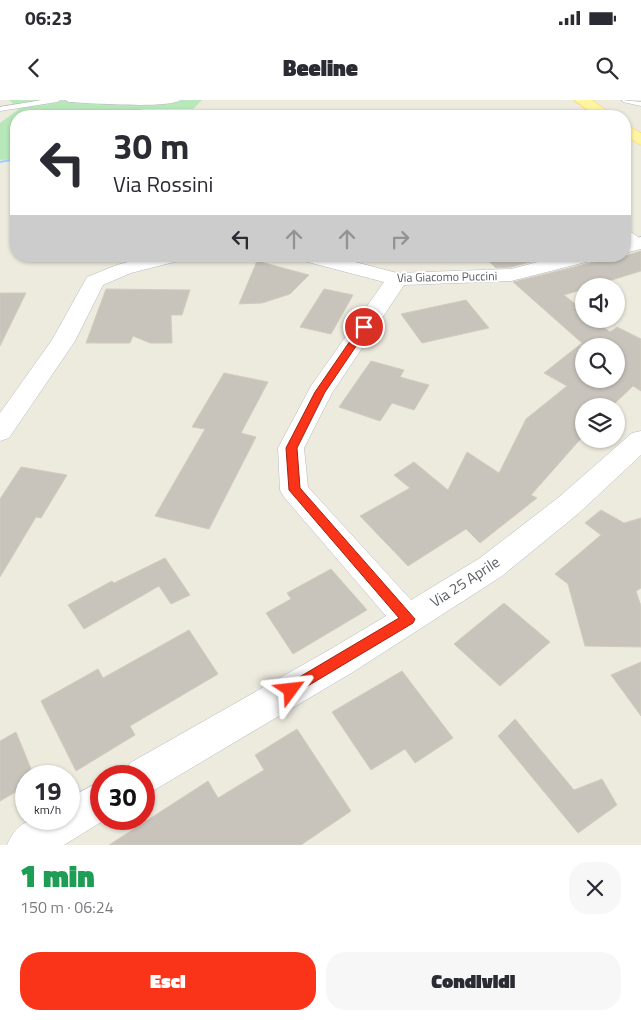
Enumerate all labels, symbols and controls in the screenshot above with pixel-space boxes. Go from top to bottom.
text: 06:23 [25,3,72,32]
text: Beeline [283,51,358,85]
icon: back [20,54,48,82]
icon: search [593,54,621,82]
text: 30 m [113,119,189,173]
icon: left [30,130,95,195]
text: Via Rossini [113,167,213,201]
icon: left [227,225,255,253]
icon: ahead [280,225,308,253]
icon: ahead [333,225,361,253]
icon: right [386,225,414,253]
street label: Via Giacomo Puccini [397,266,497,287]
map controls [575,278,625,448]
button: sound [575,278,625,328]
pin [343,306,385,348]
icon: arrive [350,313,378,341]
button: search [575,338,625,388]
button: layers [575,398,625,448]
street label: Via 25 Aprile [425,550,504,613]
position arrow [264,663,316,715]
speed limit sign: 30 [90,765,155,830]
text: 19 [33,772,62,810]
text: km/h [34,800,61,819]
text: 1 min [20,853,95,899]
button: close [569,862,621,914]
text: 150 m · 06:24 [20,895,114,919]
button: Esci [20,952,316,1010]
button: Condividi [326,952,621,1010]

